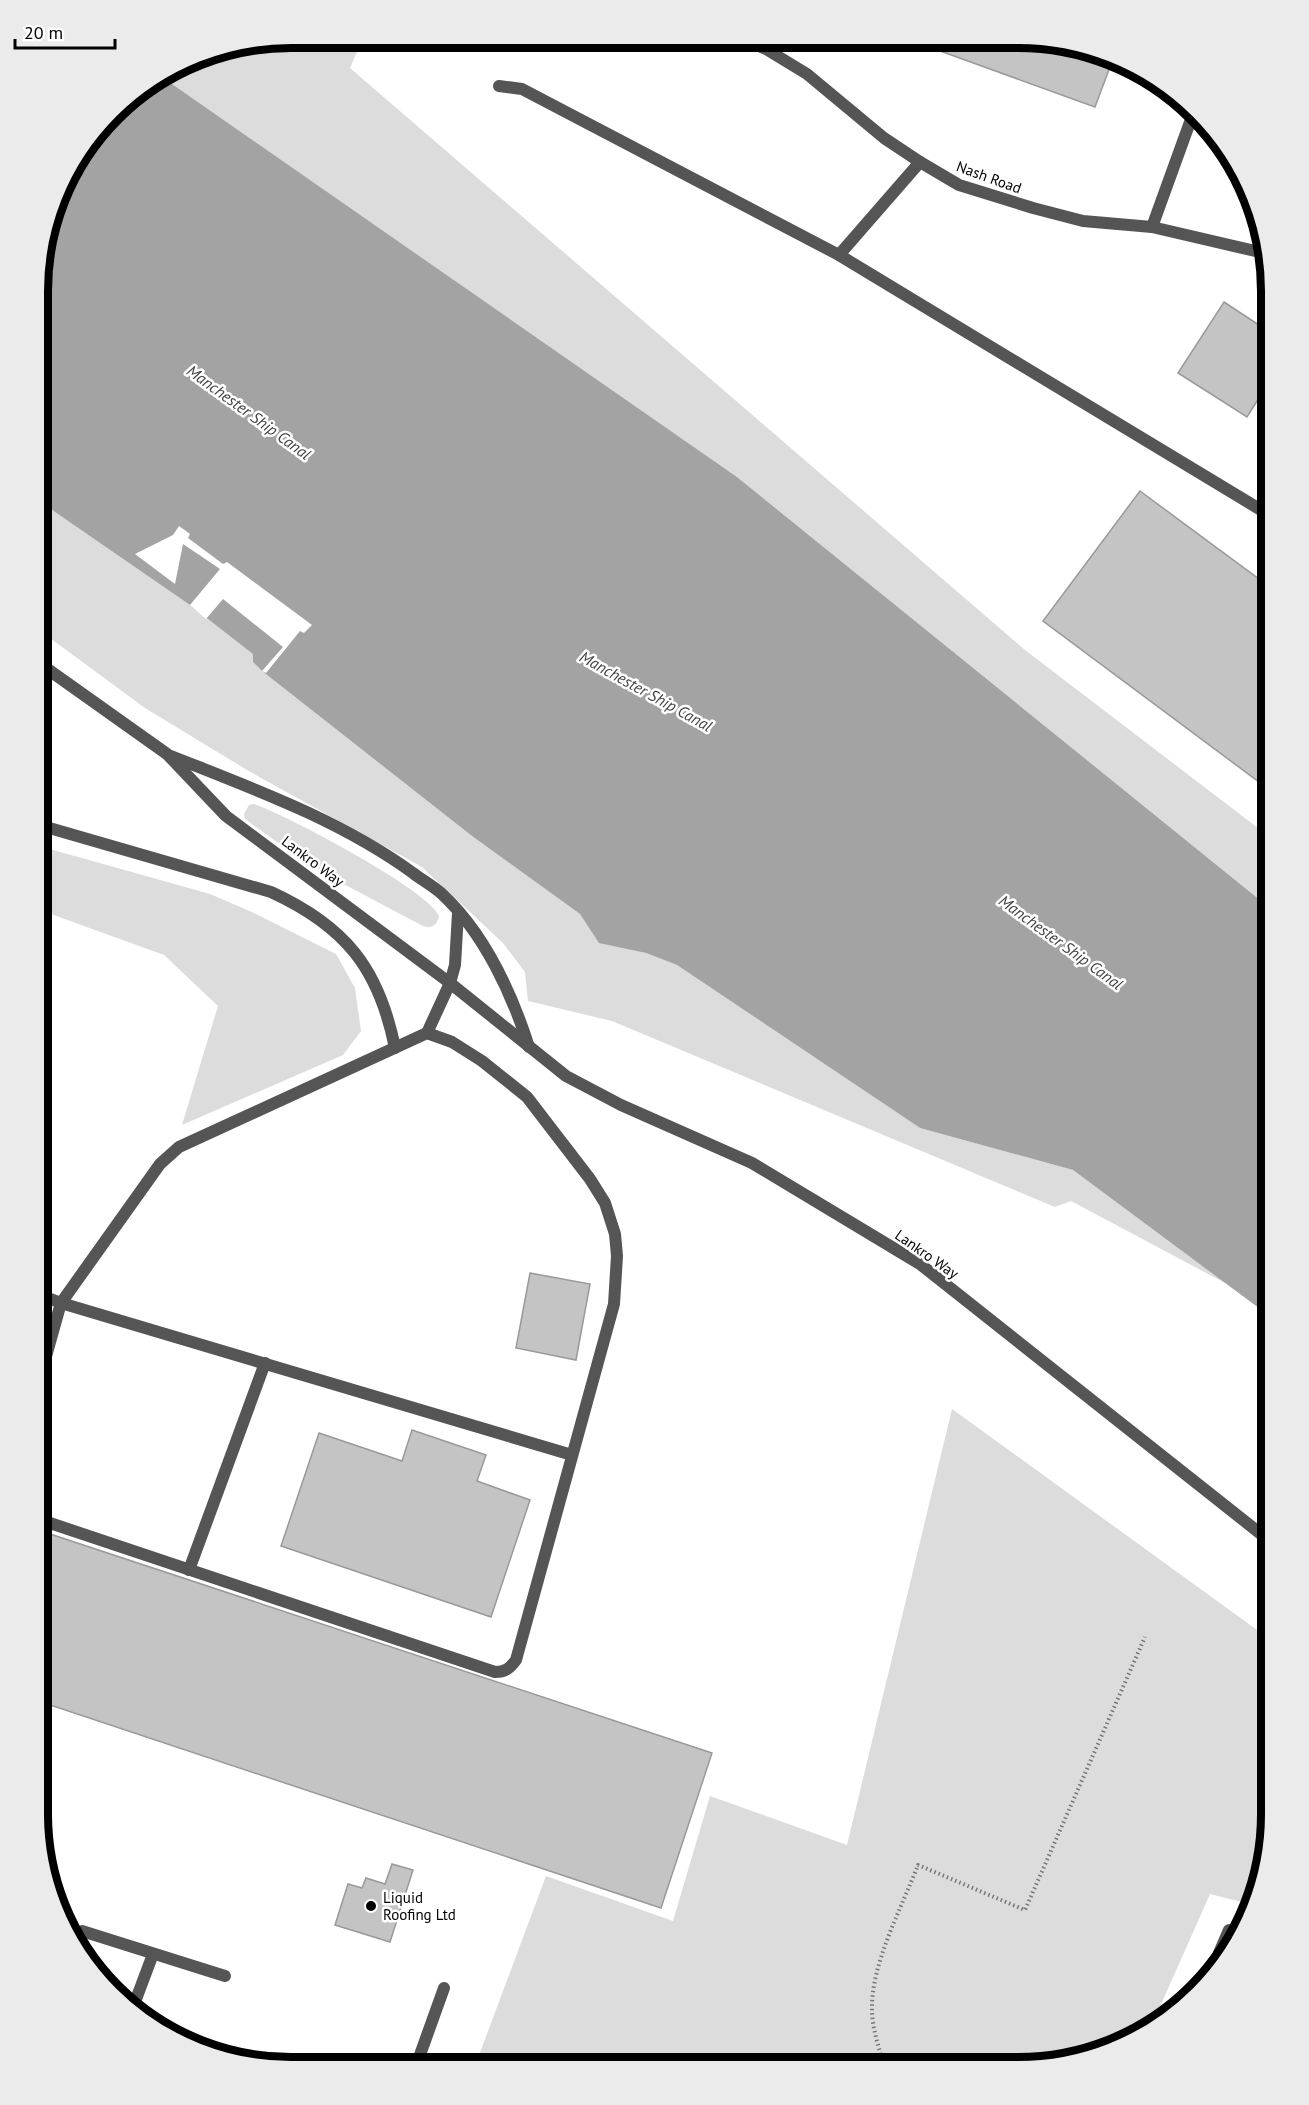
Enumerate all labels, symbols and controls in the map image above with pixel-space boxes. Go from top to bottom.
scale bar [15,12,116,50]
text: 20 m [24,21,63,44]
street label: Nash Road [954,156,1024,198]
water label: Manchester Ship Canal [183,360,315,464]
water label: Manchester Ship Canal [576,646,716,736]
street label: Lankro Way [278,831,348,891]
water label: Manchester Ship Canal [995,890,1127,994]
street label: Lankro Way [891,1225,963,1283]
place label: Liquid Roofing Ltd [383,1888,456,1924]
marker: Liquid Roofing Ltd [364,1899,378,1913]

